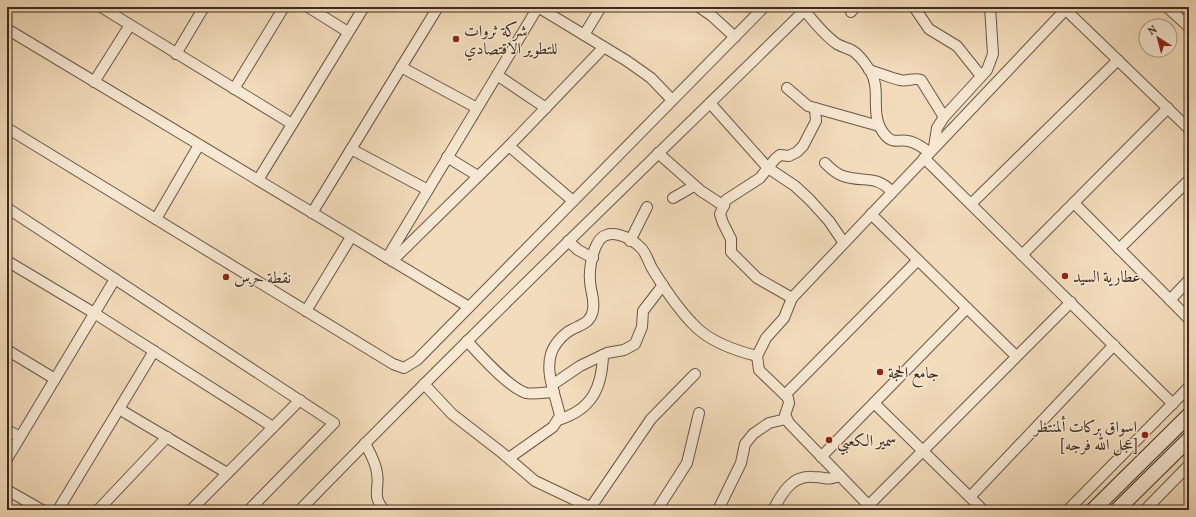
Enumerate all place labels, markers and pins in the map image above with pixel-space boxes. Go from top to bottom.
place label: شركة ثروات للتطوير الاقتصادي [464,21,557,61]
marker: شركة ثروات للتطوير الاقتصادي [451,34,461,44]
place label: عطارية السيد [1073,267,1141,289]
place label: نقطة حرس [234,268,291,290]
marker: عطارية السيد [1060,271,1070,281]
marker: نقطة حرس [221,272,231,282]
place label: جامع الحجة [888,363,939,388]
marker: جامع الحجة [875,367,885,377]
place label: اسواق بركات ألمنتظر [عجل الله فرجه] [1032,415,1137,457]
marker: اسواق بركات ألمنتظر [عجل الله فرجه] [1140,430,1150,440]
place label: سمير الكعبي [837,431,896,456]
marker: سمير الكعبي [824,435,834,445]

